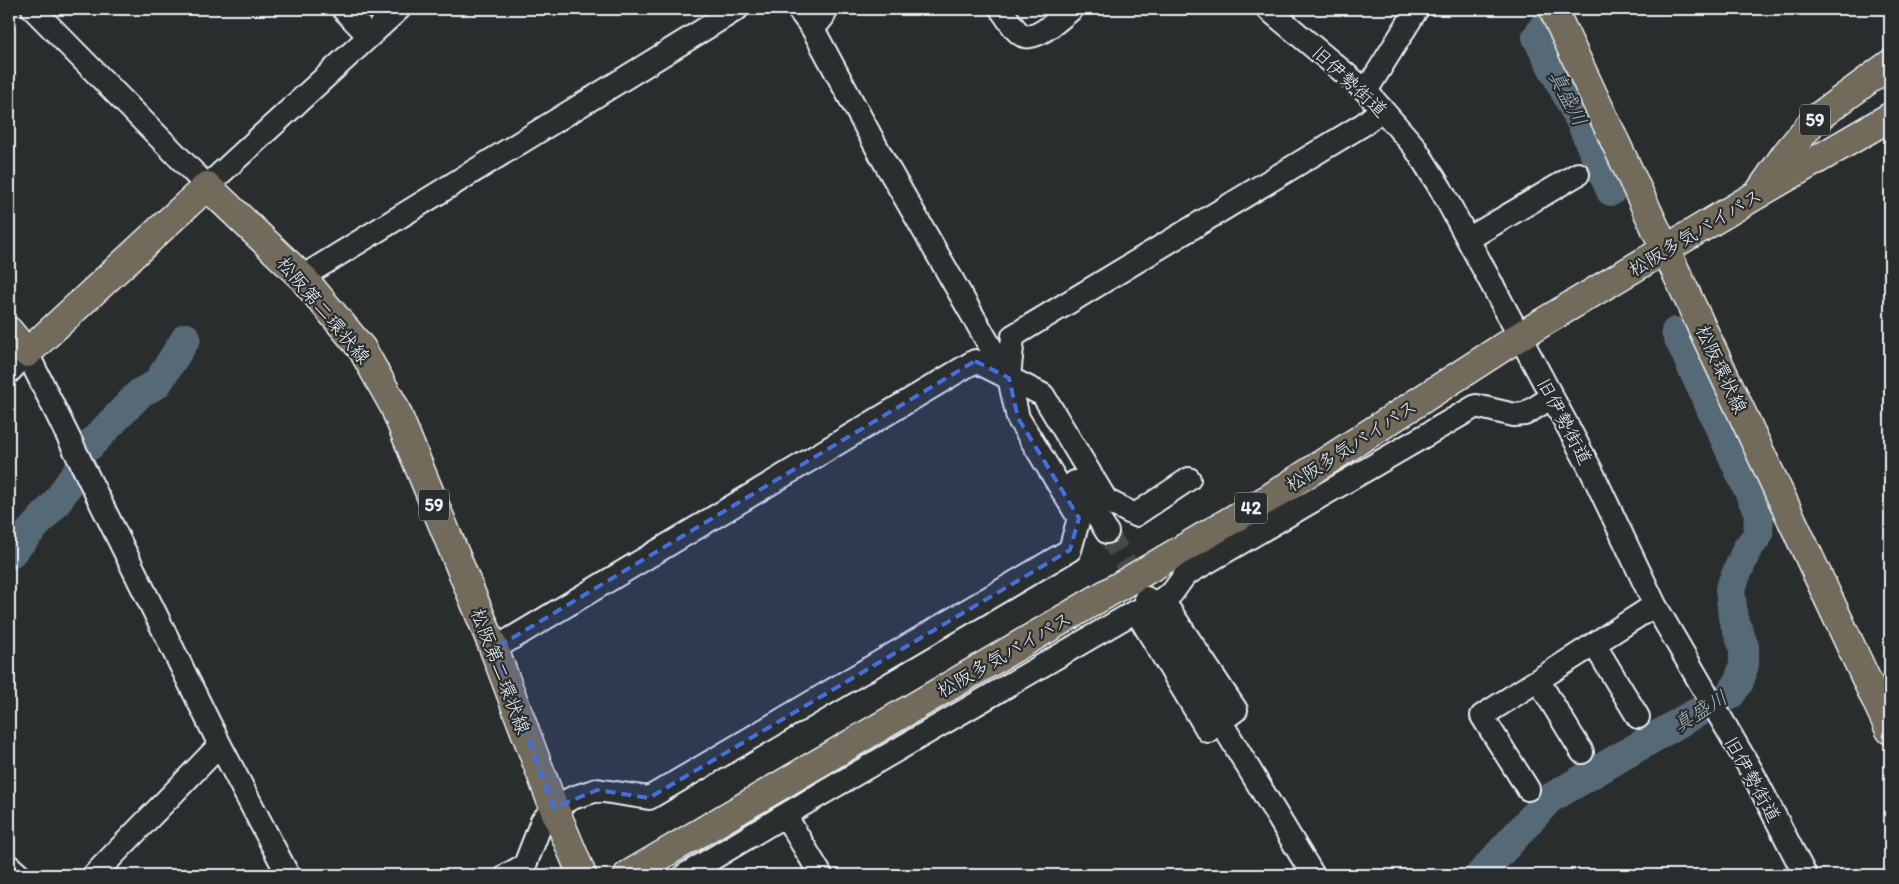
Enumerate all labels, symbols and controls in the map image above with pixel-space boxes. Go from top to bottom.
street label: 旧伊勢街道 [1307,41,1392,122]
water label: 真盛川 [1544,66,1592,130]
road number: 59 [1800,104,1830,136]
street label: 松阪多気バイパス [1624,184,1766,281]
street label: 松阪第二環状線 [272,252,375,369]
street label: 松阪環状線 [1691,321,1752,417]
street label: 旧伊勢街道 [1532,374,1597,469]
street label: 松阪多気バイパス [1281,394,1421,496]
road number: 59 [419,490,449,520]
road number: 42 [1235,492,1267,524]
street label: 松阪第二環状線 [466,605,535,737]
street label: 松阪多気バイパス [933,607,1076,702]
water label: 真盛川 [1668,685,1732,737]
street label: 旧伊勢街道 [1719,732,1786,826]

